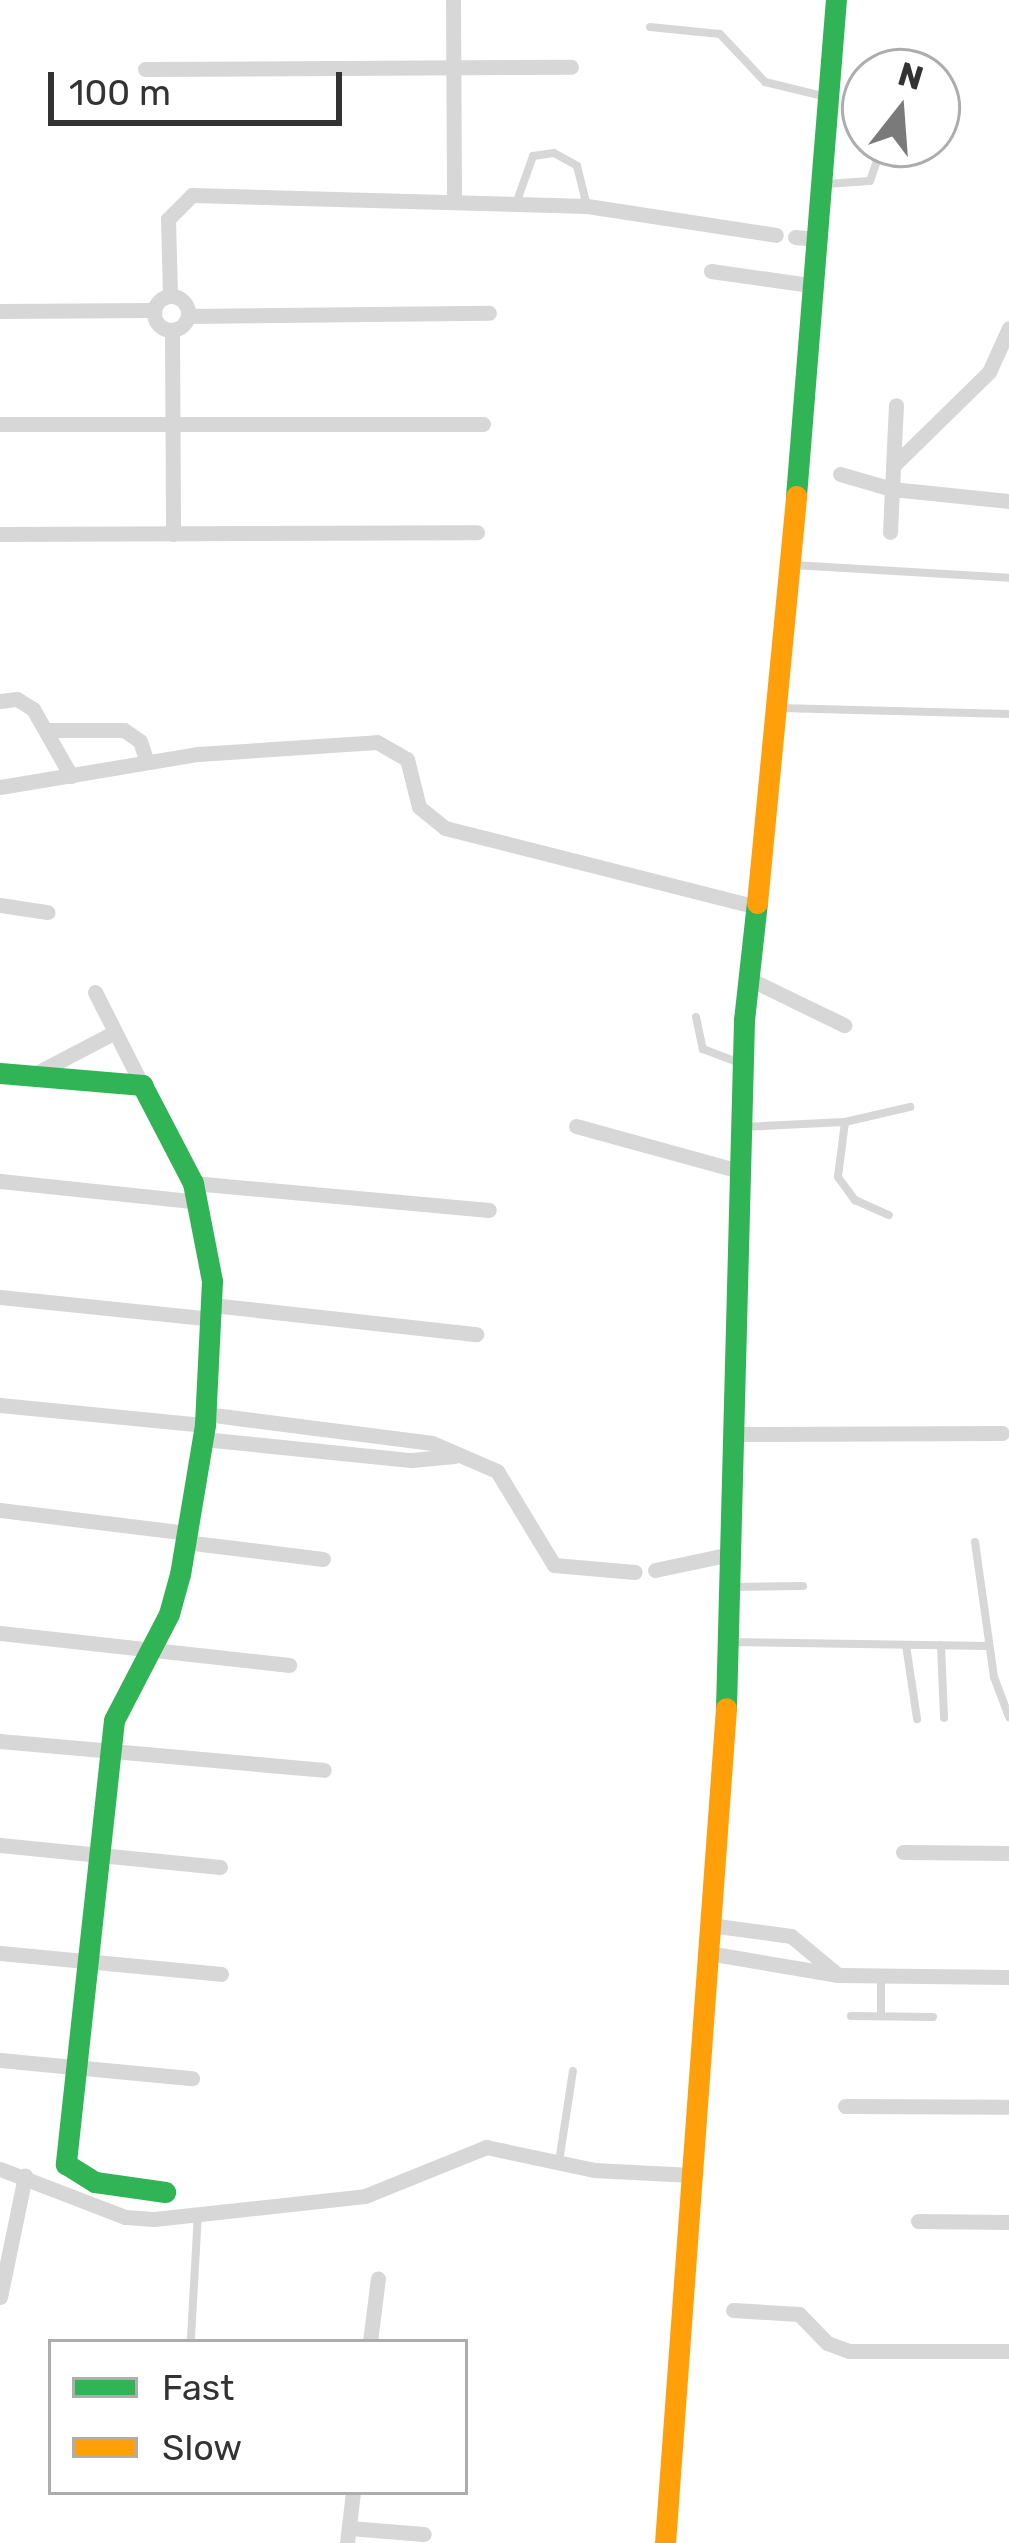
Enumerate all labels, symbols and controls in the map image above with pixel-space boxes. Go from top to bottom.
scale bar [54,48,348,122]
north arrow [841,48,961,168]
text: N [894,54,928,98]
text: 100 m [69,71,171,114]
legend [48,2339,468,2495]
text: Fast [162,2366,234,2409]
text: Slow [162,2426,242,2469]

